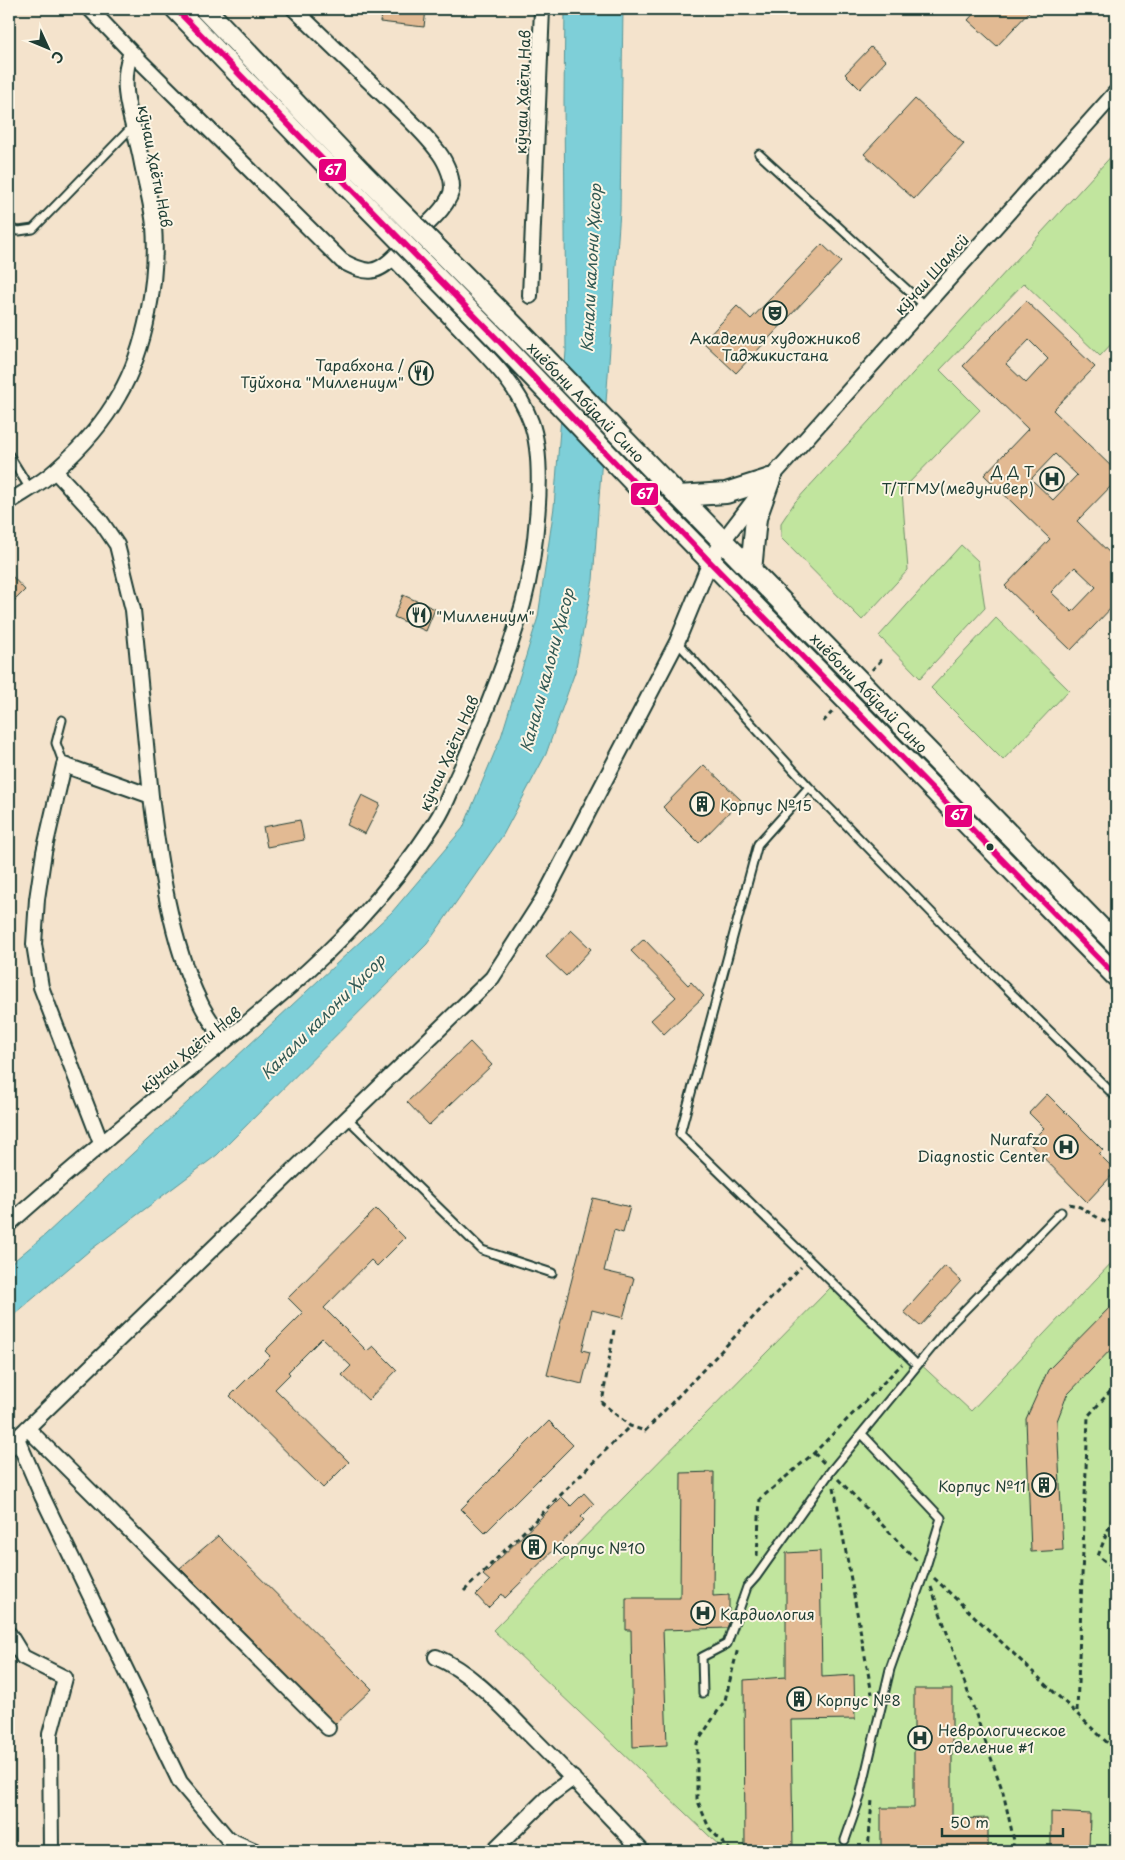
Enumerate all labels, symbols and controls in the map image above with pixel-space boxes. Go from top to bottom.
north arrow [22,22,72,72]
street label: кӯчаи Ҳаёти Нав [508,29,536,155]
text: С [47,46,69,68]
street label: кӯчаи Ҳаёти Нав [133,103,179,229]
line badge: 67 [318,158,347,182]
text: 67 [324,159,343,180]
water label: Канали калони Ҳисор [574,183,606,353]
street label: кӯчаи Шамсӣ [888,228,974,320]
theatre icon: Академия художников Таджикистана [762,300,788,326]
place label: Академия художников Таджикистана [690,326,861,366]
street label: хиёбони Абӯалӣ Сино [523,336,651,467]
place label: Тарабхона / Тӯйхона "Миллениум" [240,353,405,393]
restaurant icon: Тарабхона / Тӯйхона "Миллениум" [408,360,434,386]
place label: Д Д Т Т/ТГМУ(медунивер) [881,459,1035,499]
hospital icon: Д Д Т Т/ТГМУ(медунивер) [1039,466,1065,492]
line badge: 67 [630,482,659,506]
text: 67 [636,483,655,504]
water label: Канали калони Ҳисор [513,585,580,754]
restaurant icon: "Миллениум" [406,602,432,628]
place label: "Миллениум" [436,604,535,627]
street label: хиёбони Абӯалӣ Сино [806,627,934,757]
street label: кӯчаи Ҳаёти Нав [412,691,484,815]
building icon: Корпус №15 [689,791,715,817]
place label: Корпус №15 [720,793,812,816]
line badge: 67 [944,804,973,828]
text: 67 [950,804,969,825]
unlabelled marker [985,842,995,852]
water label: Канали калони Ҳисор [254,948,390,1084]
street label: кӯчаи Ҳаёти Нав [134,1001,246,1097]
place label: Nurafzo Diagnostic Center [917,1127,1048,1167]
hospital icon: Nurafzo Diagnostic Center [1053,1134,1079,1160]
building icon: Корпус №11 [1031,1472,1057,1498]
place label: Корпус №11 [938,1474,1026,1497]
building icon: Корпус №10 [521,1534,547,1560]
place label: Корпус №10 [552,1536,645,1559]
hospital icon: Кардиология [690,1600,716,1626]
place label: Кардиология [720,1602,815,1625]
building icon: Корпус №8 [786,1686,812,1712]
place label: Корпус №8 [816,1688,901,1711]
place label: Неврологическое отделение #1 [938,1718,1066,1758]
hospital icon: Неврологическое отделение #1 [907,1725,933,1751]
scale bar [942,1805,1064,1837]
text: 50 m [950,1810,989,1833]

